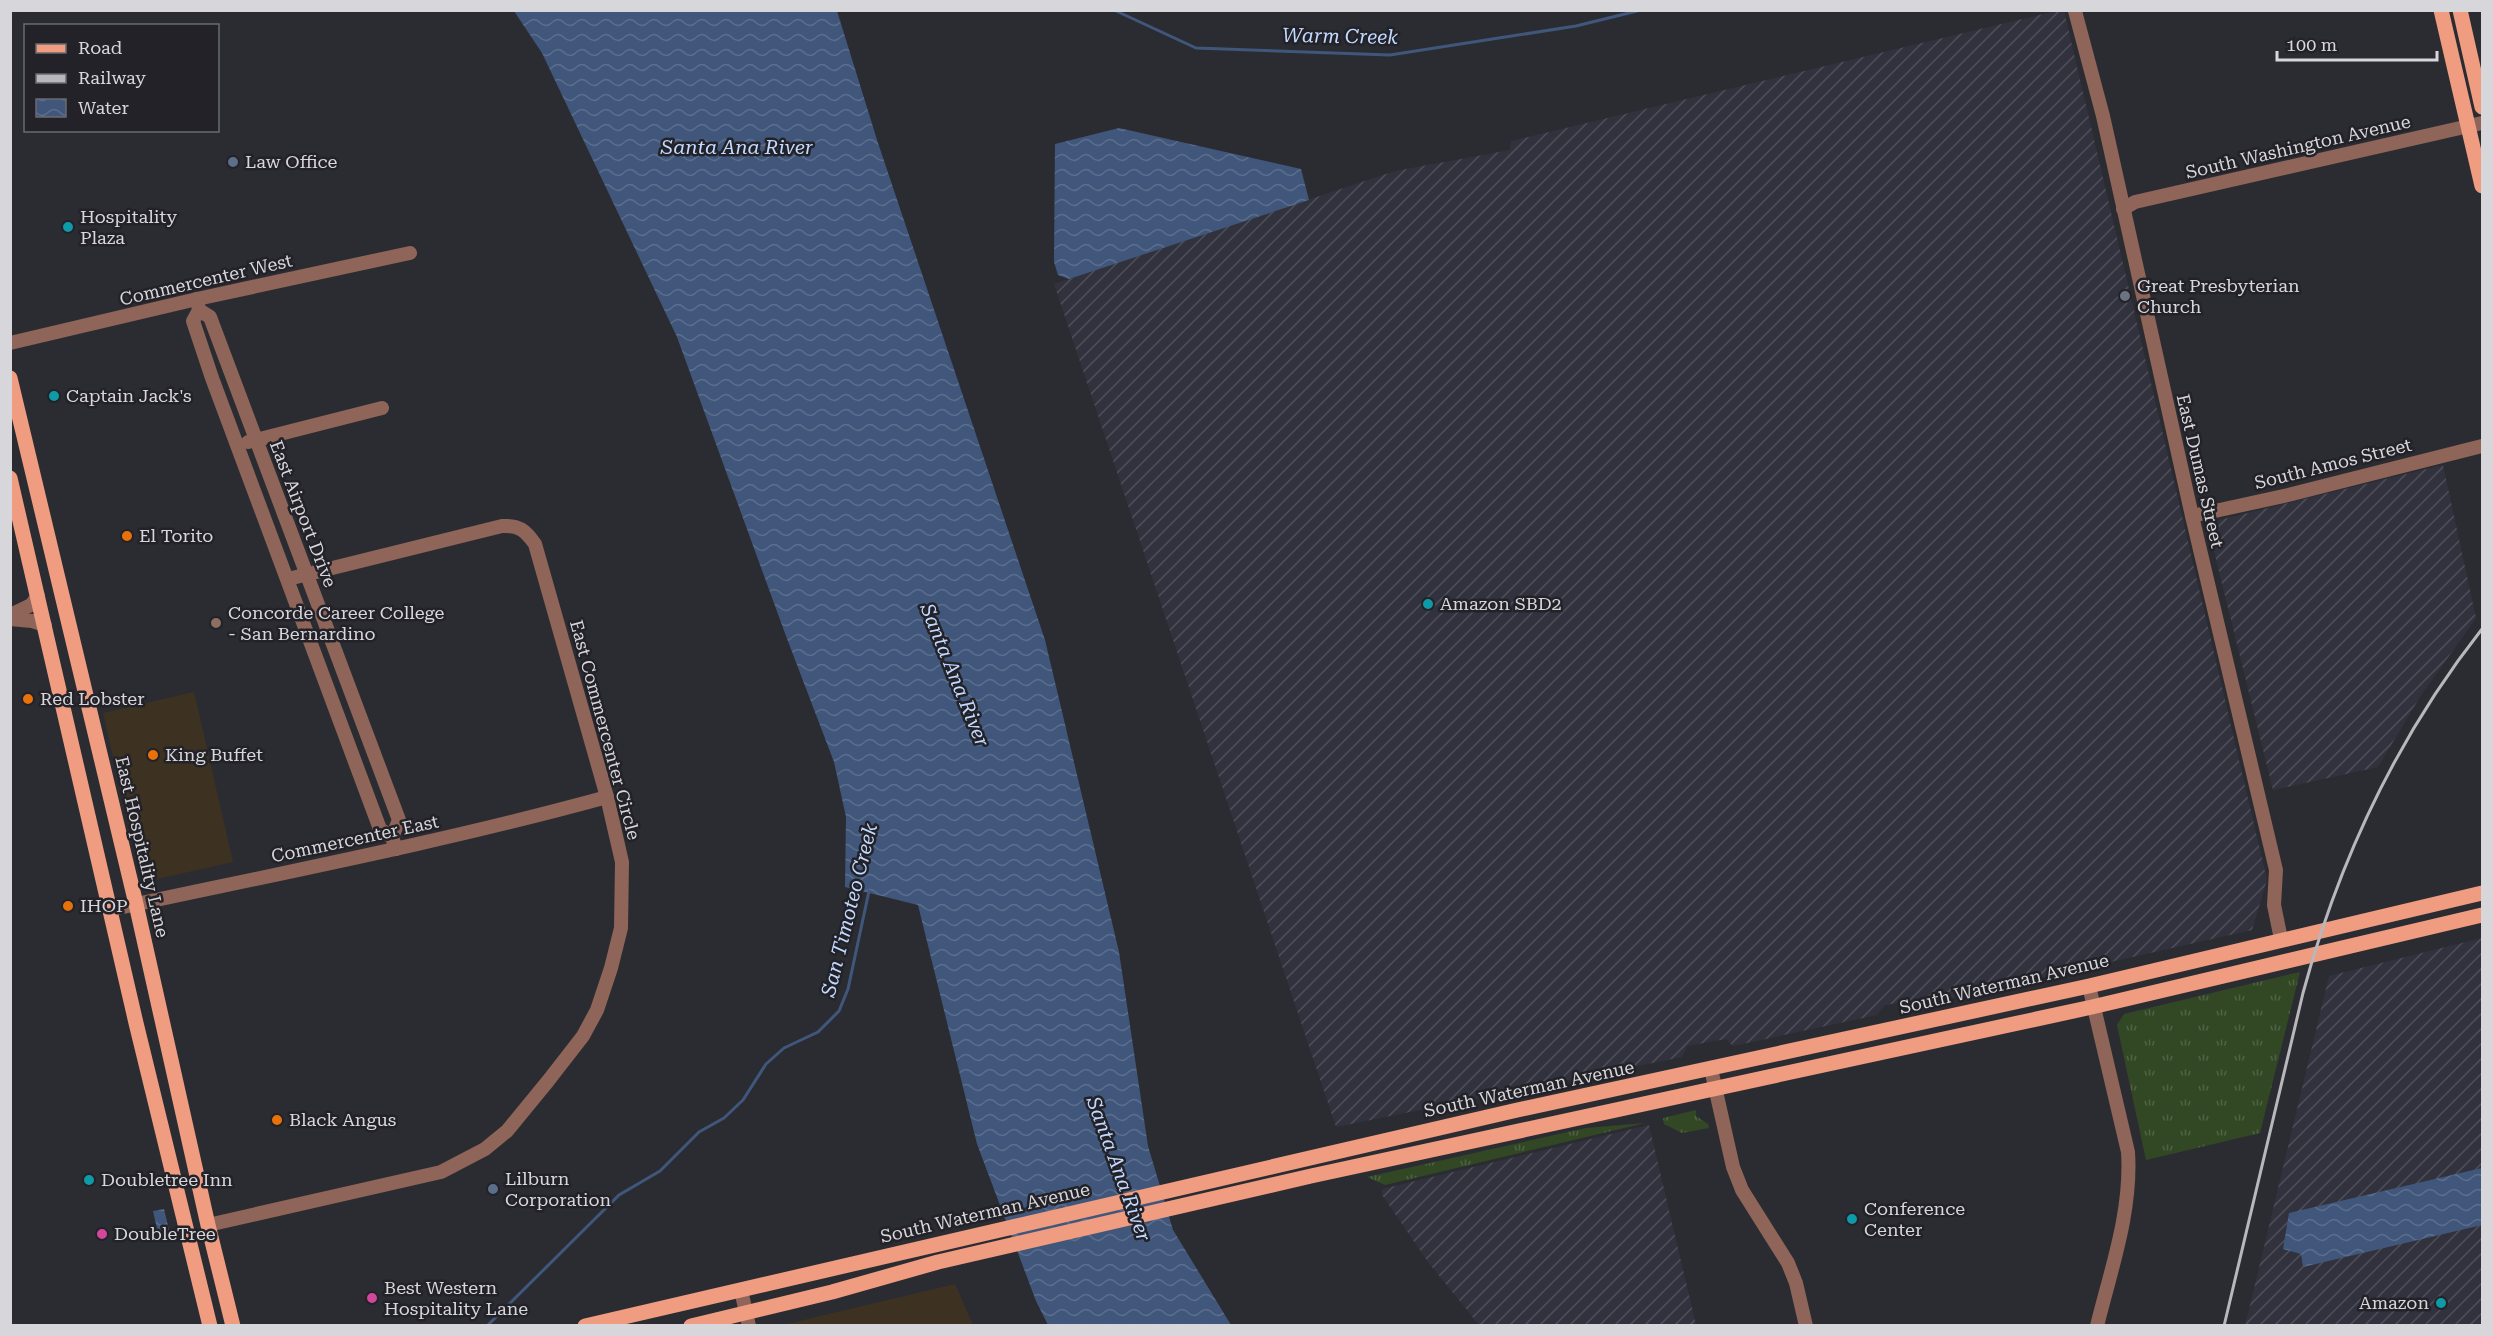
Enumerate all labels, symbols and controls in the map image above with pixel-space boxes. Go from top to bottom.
water label: Warm Creek [1282,23,1398,49]
legend [24,24,219,132]
scale bar [2277,24,2438,62]
text: 100 m [2286,34,2337,55]
text: Road [78,37,123,58]
text: Railway [78,67,146,88]
text: Water [78,97,129,118]
street label: South Washington Avenue [2183,110,2413,183]
water label: Santa Ana River [660,135,814,159]
place label: Law Office [245,151,338,172]
marker: Law Office [226,155,240,169]
place label: Hospitality Plaza [80,206,177,248]
marker: Hospitality Plaza [61,220,75,234]
street label: Commercenter West [118,249,295,310]
place label: Great Presbyterian Church [2137,275,2300,317]
marker: Great Presbyterian Church [2118,289,2132,303]
place label: Captain Jack's [66,385,192,406]
marker: Captain Jack's [47,389,61,403]
street label: East Dumas Street [2173,392,2228,550]
street label: South Amos Street [2252,434,2414,493]
street label: East Airport Drive [266,437,341,590]
place label: El Torito [139,525,213,546]
marker: El Torito [120,529,134,543]
place label: Amazon SBD2 [1440,593,1562,614]
marker: Amazon SBD2 [1421,597,1435,611]
water label: Santa Ana River [915,599,995,751]
place label: Concorde Career College - San Bernardino [228,602,444,644]
marker: Concorde Career College - San Bernardino [209,616,223,630]
street label: East Commercenter Circle [566,618,645,842]
place label: Red Lobster [40,688,145,709]
marker: Red Lobster [21,692,35,706]
place label: King Buffet [165,744,263,765]
marker: King Buffet [146,748,160,762]
street label: East Hospitality Lane [111,754,174,940]
street label: Commercenter East [269,810,441,867]
water label: San Timoteo Creek [816,821,882,1000]
place label: IHOP [80,895,128,916]
marker: IHOP [61,899,75,913]
street label: South Waterman Avenue [1897,949,2111,1018]
street label: South Waterman Avenue [1422,1056,1636,1121]
water label: Santa Ana River [1081,1092,1157,1245]
place label: Black Angus [289,1109,396,1130]
marker: Black Angus [270,1113,284,1127]
place label: Lilburn Corporation [505,1168,612,1210]
place label: Doubletree Inn [101,1169,233,1190]
marker: Doubletree Inn [82,1173,96,1187]
street label: South Waterman Avenue [878,1178,1092,1247]
marker: Lilburn Corporation [486,1182,500,1196]
place label: Conference Center [1864,1198,1965,1240]
marker: Conference Center [1845,1212,1859,1226]
place label: DoubleTree [114,1223,216,1244]
marker: DoubleTree [95,1227,109,1241]
place label: Best Western Hospitality Lane [384,1277,528,1319]
marker: Best Western Hospitality Lane [365,1291,379,1305]
place label: Amazon [2359,1292,2429,1313]
marker: Amazon [2434,1296,2448,1310]

